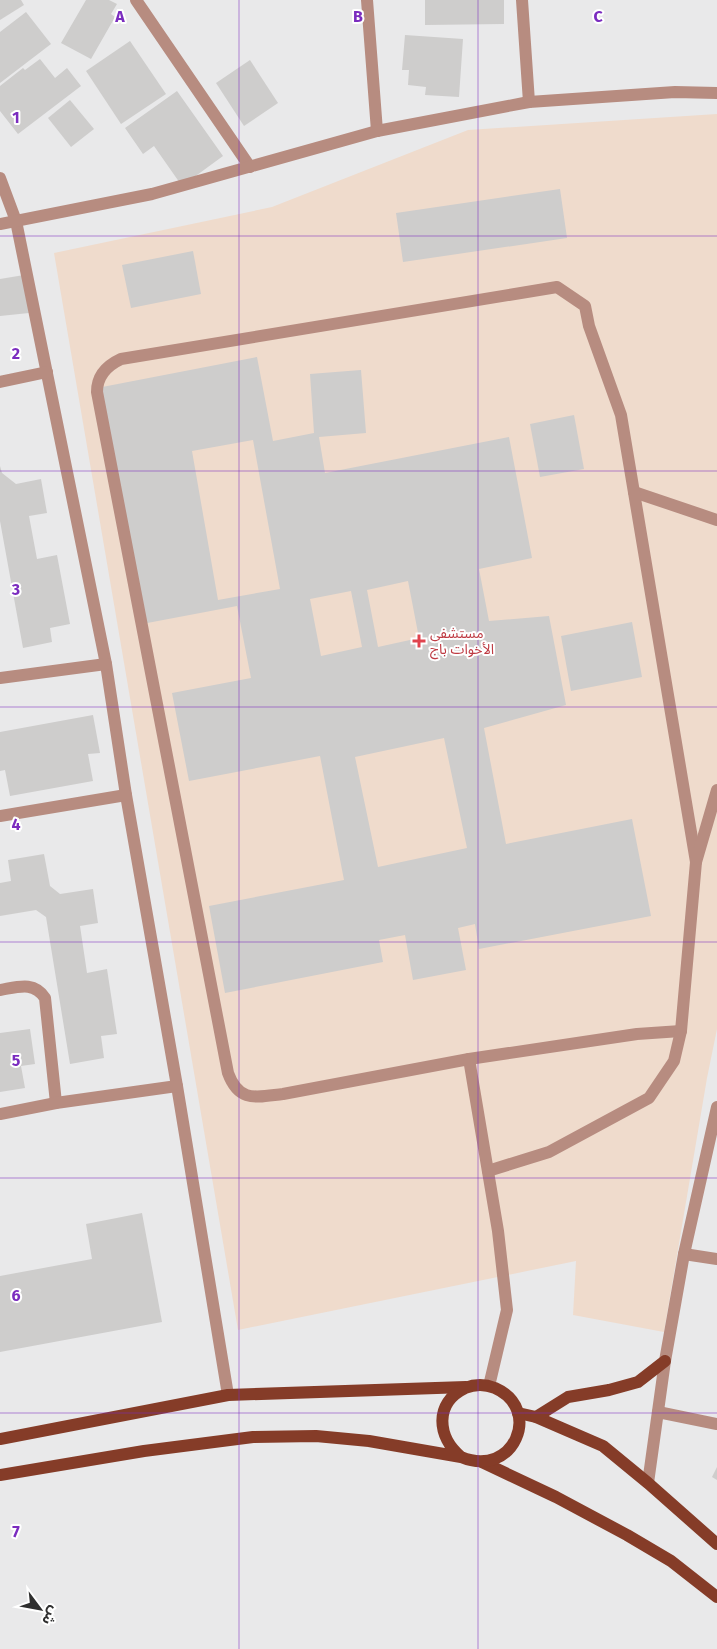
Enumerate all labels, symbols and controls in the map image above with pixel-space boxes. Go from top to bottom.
text: A [114,7,125,26]
text: B [353,7,363,26]
text: C [593,7,603,26]
text: 1 [12,108,20,127]
text: 2 [12,344,20,363]
text: 3 [11,580,20,599]
place label: مستشفى الأخوات باج [430,625,494,660]
marker: مستشفى الأخوات باج [412,634,426,648]
text: 4 [11,815,21,834]
text: 5 [12,1051,21,1070]
text: 6 [11,1286,21,1305]
text: 7 [12,1522,20,1541]
north arrow [15,1584,65,1634]
text: ش [38,1603,63,1628]

